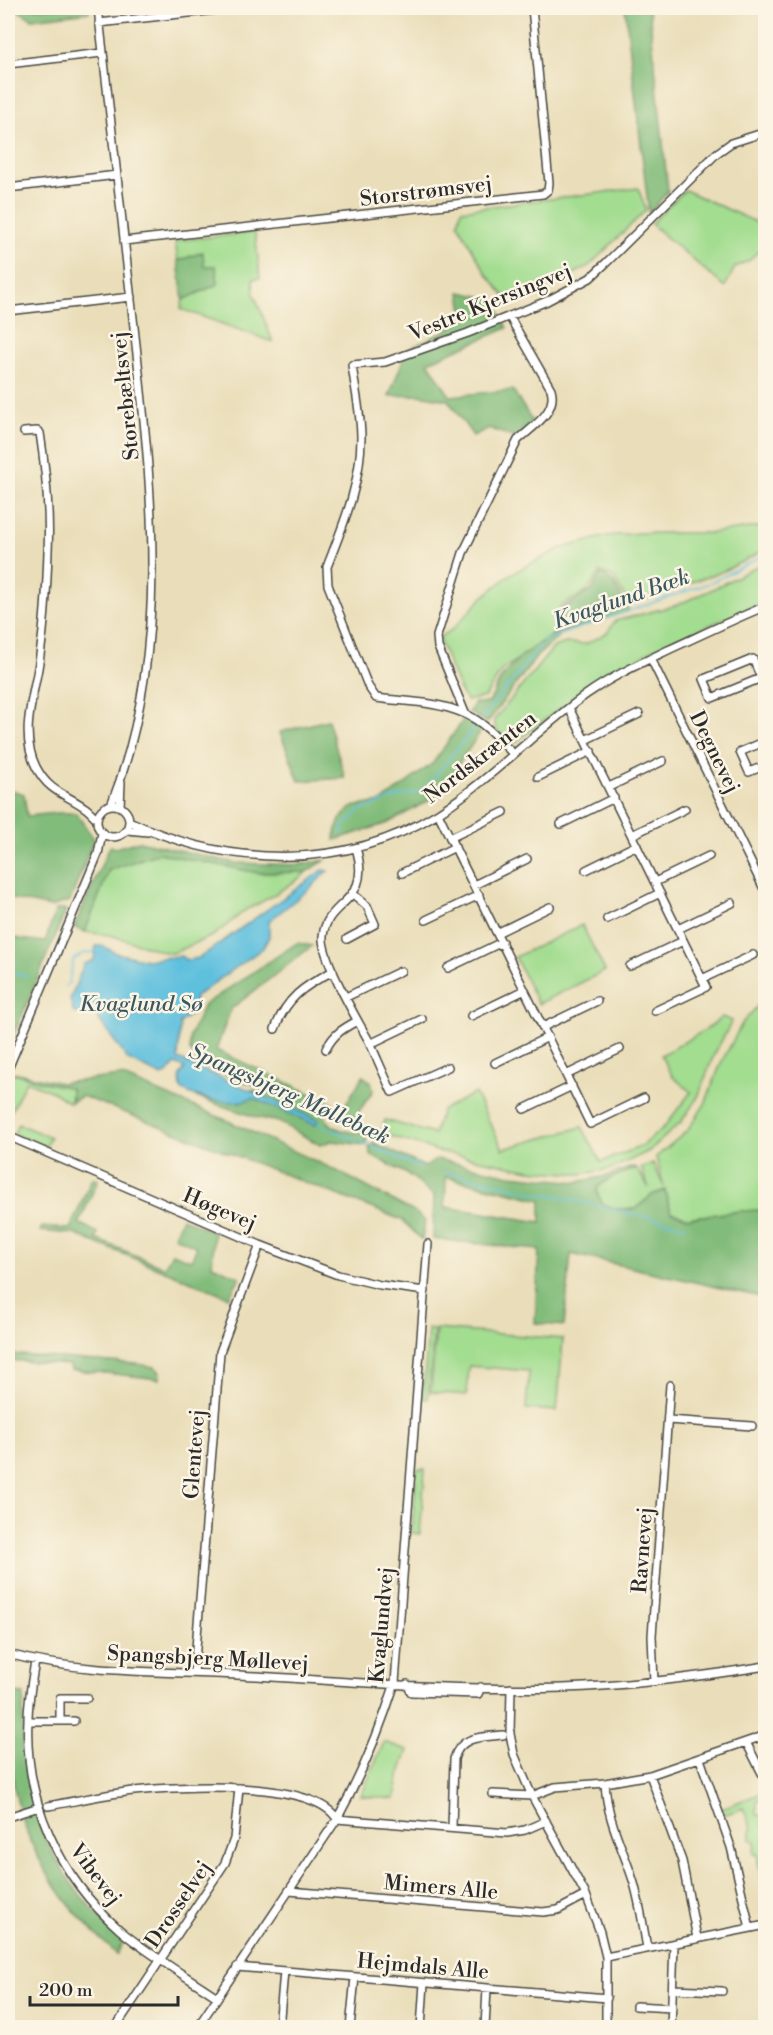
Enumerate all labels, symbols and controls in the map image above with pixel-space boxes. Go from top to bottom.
street label: Storstrømsvej [358,171,494,213]
street label: Vestre Kjersingvej [404,258,576,348]
street label: Storebæltsvej [106,330,146,462]
water label: Kvaglund Bæk [550,563,693,635]
street label: Nordskrænten [419,705,543,810]
street label: Degnevej [683,707,745,798]
water label: Kvaglund Sø [79,991,203,1018]
water label: Spangsbjerg Møllebæk [185,1038,394,1151]
street label: Høgevej [179,1183,260,1237]
street label: Glentevej [179,1408,211,1500]
street label: Ravnevej [627,1506,659,1594]
street label: Kvaglundvej [364,1566,400,1684]
street label: Spangsbjerg Møllevej [106,1641,309,1677]
street label: Vibevej [63,1838,127,1911]
street label: Drosselvej [140,1856,218,1953]
street label: Mimers Alle [383,1870,499,1906]
street label: Hejmdals Alle [356,1948,490,1986]
scale bar [30,1969,178,2007]
text: 200 m [39,1979,93,2002]

